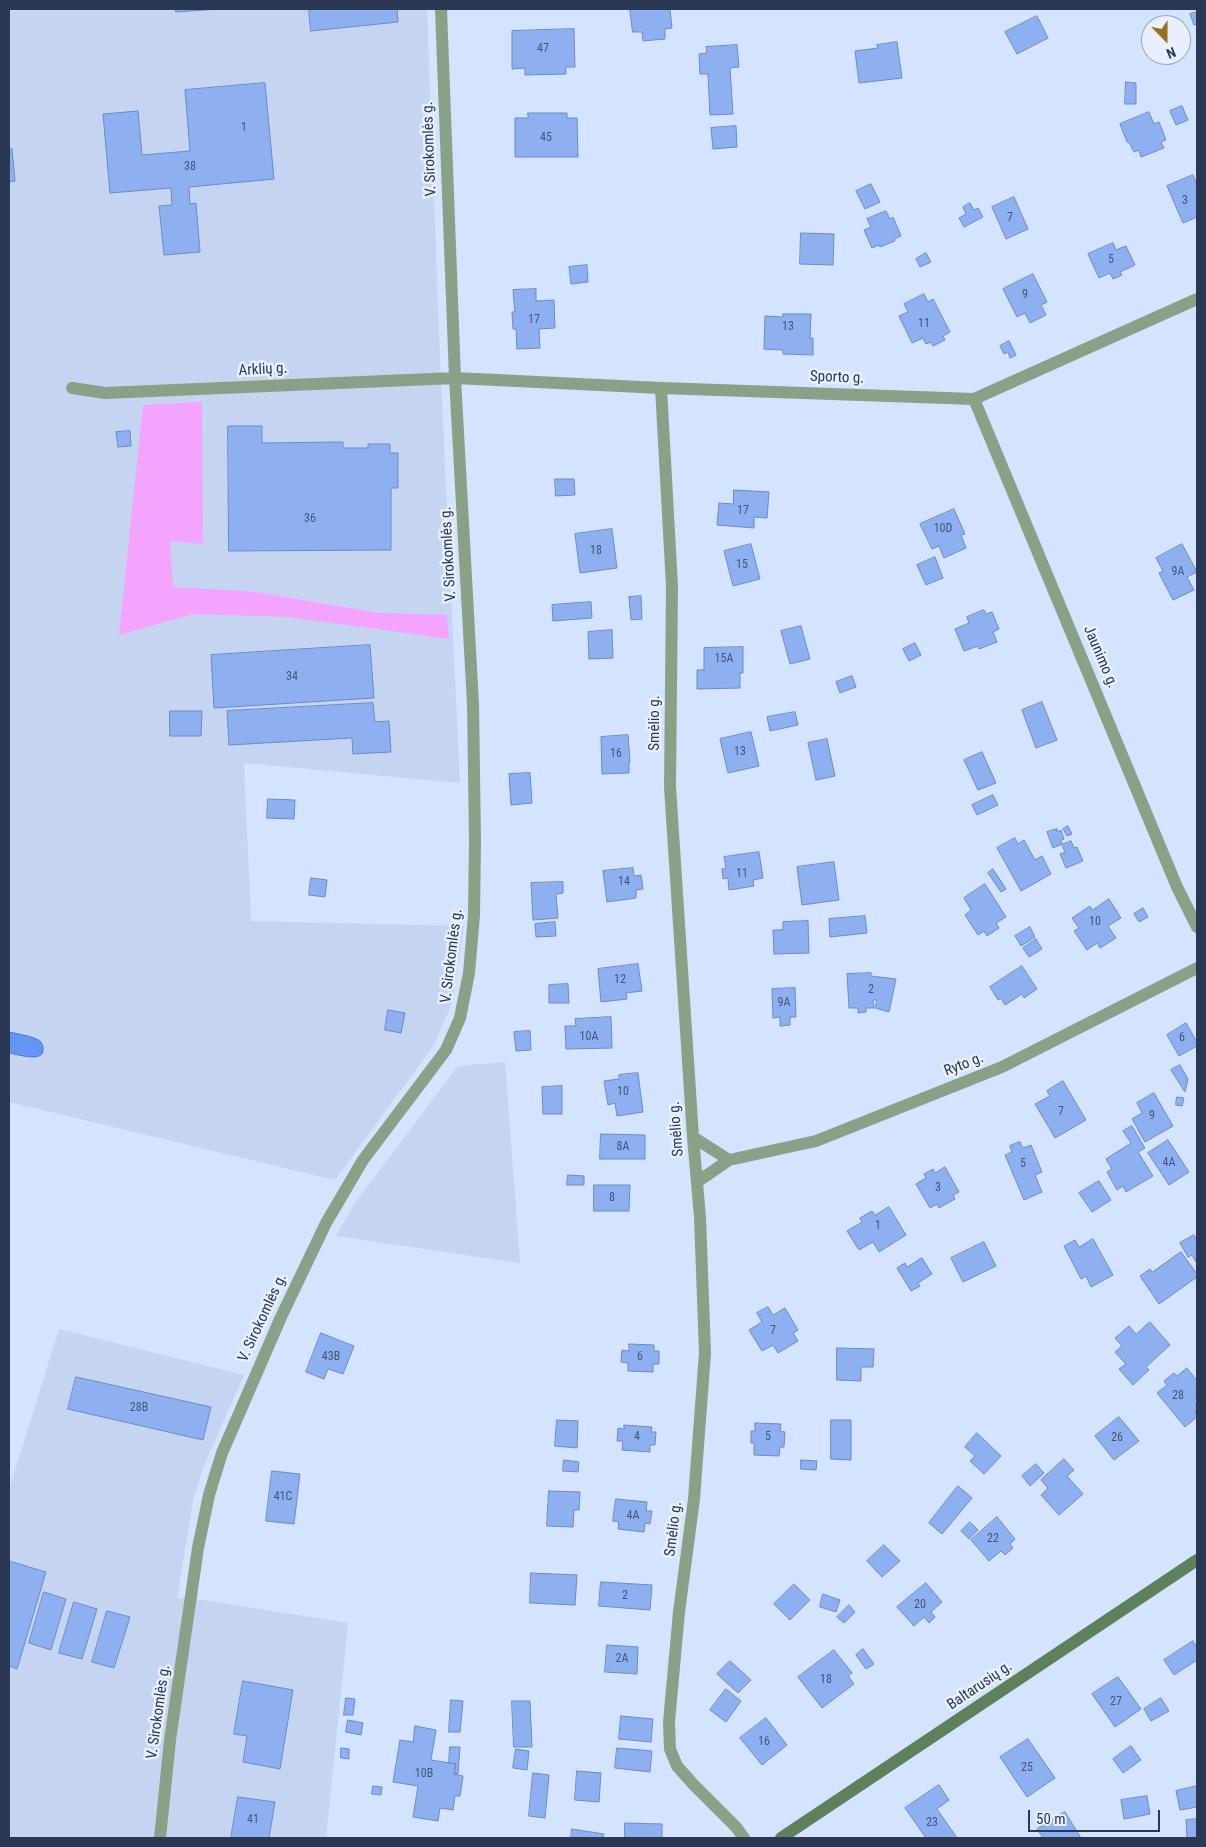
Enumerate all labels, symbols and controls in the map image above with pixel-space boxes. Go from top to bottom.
north arrow [1141,15,1191,65]
house number: 47 [537,42,549,56]
text: N [1164,44,1178,62]
street label: V. Sirokomlės g. [419,101,441,197]
house number: 1 [241,121,247,135]
house number: 45 [540,131,552,145]
house number: 38 [184,160,196,174]
house number: 3 [1182,194,1188,208]
house number: 7 [1007,211,1013,225]
house number: 5 [1108,253,1114,267]
house number: 9 [1022,288,1028,302]
house number: 17 [528,313,540,327]
house number: 11 [918,317,930,331]
house number: 13 [782,320,794,334]
street label: Arklių g. [238,360,288,380]
street label: Sporto g. [810,368,864,388]
house number: 17 [737,504,749,518]
street label: V. Sirokomlės g. [438,506,460,602]
house number: 36 [304,512,316,526]
house number: 10D [934,522,952,536]
house number: 18 [590,544,602,558]
house number: 15 [736,558,748,572]
house number: 9A [1172,565,1184,579]
street label: Jaunimo g. [1079,623,1121,691]
house number: 15A [715,652,733,666]
house number: 34 [286,670,298,684]
street label: Smėlio g. [646,695,664,751]
house number: 13 [734,745,746,759]
house number: 16 [610,747,622,761]
house number: 11 [736,867,748,881]
house number: 14 [618,875,630,889]
street label: V. Sirokomlės g. [437,908,467,1004]
house number: 10 [1089,915,1101,929]
house number: 12 [614,973,626,987]
house number: 2 [868,983,874,997]
house number: 9A [778,996,790,1010]
house number: 10A [580,1030,598,1044]
house number: 6 [1179,1031,1185,1045]
street label: Ryto g. [942,1049,986,1081]
house number: 10 [617,1085,629,1099]
street label: Smėlio g. [666,1101,688,1157]
house number: 7 [1058,1105,1064,1119]
house number: 9 [1149,1109,1155,1123]
house number: 8A [617,1140,629,1154]
house number: 4A [1163,1156,1175,1170]
house number: 5 [1020,1157,1026,1171]
house number: 3 [935,1181,941,1195]
house number: 8 [609,1191,615,1205]
house number: 1 [875,1219,881,1233]
street label: V. Sirokomlės g. [235,1271,291,1365]
house number: 7 [770,1324,776,1338]
house number: 43B [322,1350,340,1364]
house number: 6 [637,1350,643,1364]
house number: 28 [1172,1389,1184,1403]
house number: 28B [130,1401,148,1415]
house number: 4 [634,1430,640,1444]
house number: 5 [765,1430,771,1444]
house number: 26 [1111,1431,1123,1445]
house number: 41C [274,1490,292,1504]
street label: Smėlio g. [662,1500,686,1558]
house number: 4A [627,1509,639,1523]
house number: 22 [987,1532,999,1546]
house number: 2 [622,1589,628,1603]
house number: 20 [914,1598,926,1612]
house number: 2A [616,1652,628,1666]
street label: Baltarusių g. [944,1658,1016,1714]
street label: V. Sirokomlės g. [143,1664,175,1760]
house number: 18 [820,1673,832,1687]
house number: 27 [1110,1695,1122,1709]
house number: 16 [758,1735,770,1749]
house number: 25 [1021,1761,1033,1775]
house number: 10B [415,1767,433,1781]
scale bar [1031,1800,1164,1832]
text: 50 m [1036,1810,1066,1828]
house number: 41 [247,1813,259,1827]
house number: 23 [926,1816,938,1830]

